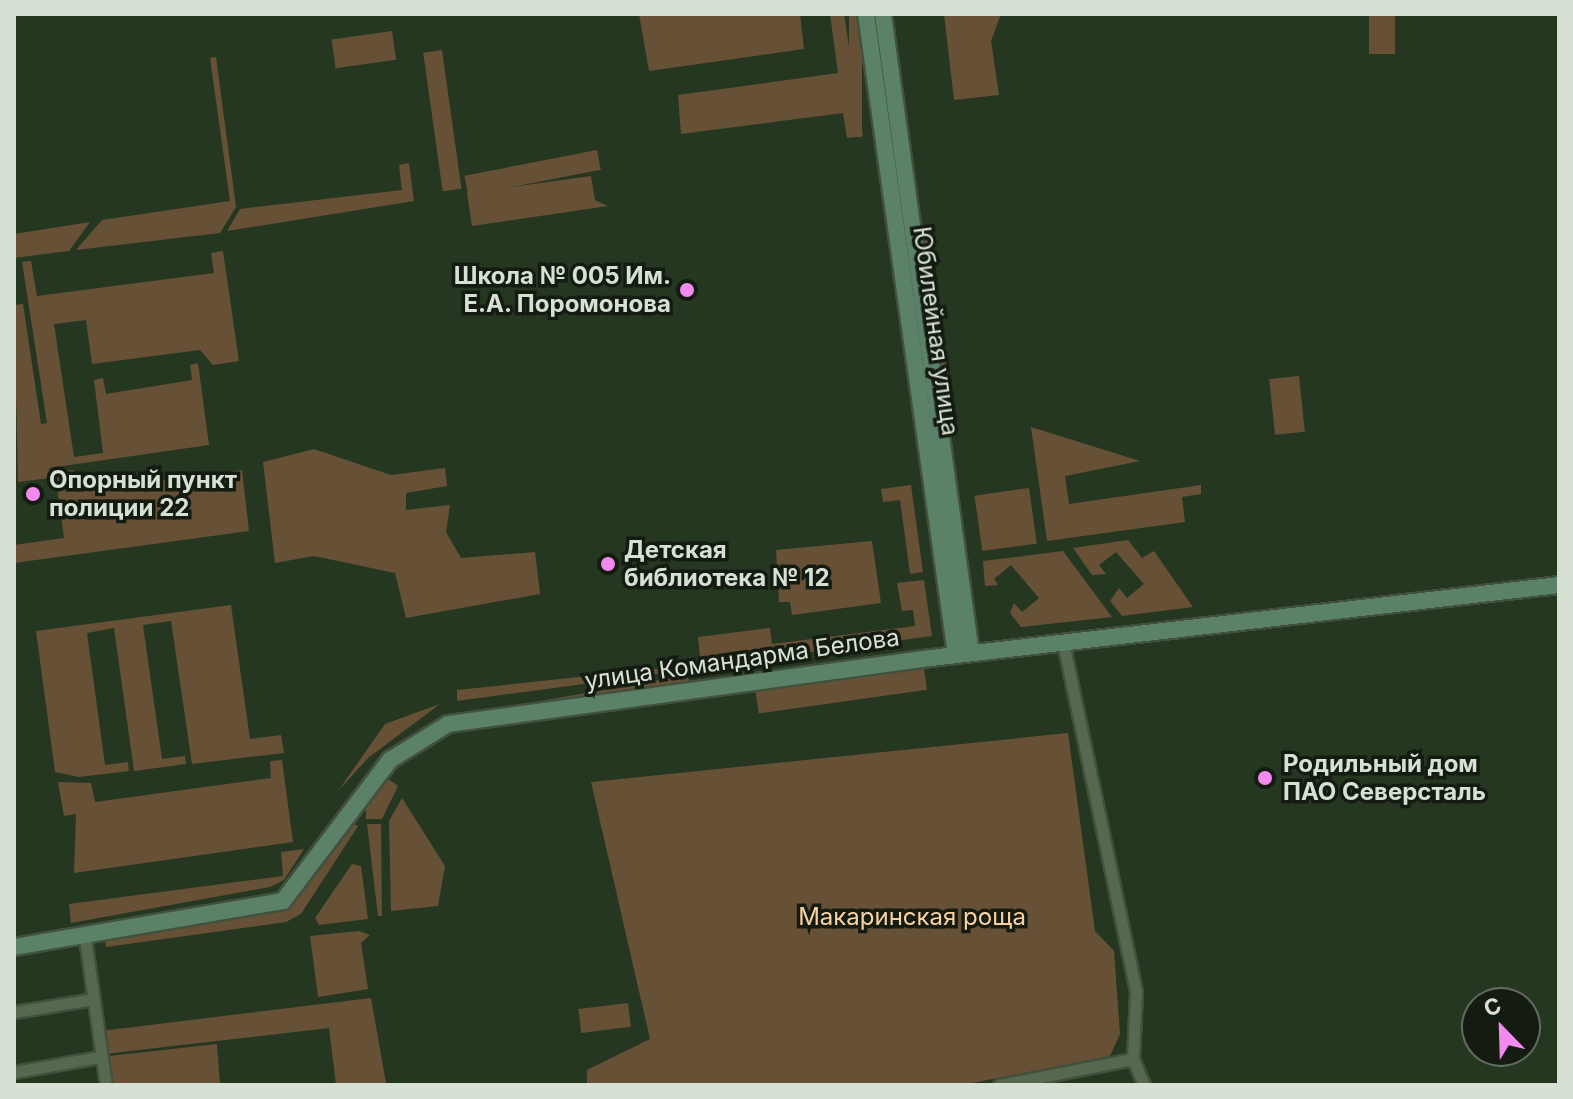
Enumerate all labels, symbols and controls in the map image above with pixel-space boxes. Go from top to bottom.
street label: Юбилейная улица [907,225,965,437]
place label: Школа № 005 Им. Е.А. Поромонова [454,262,671,318]
marker: Школа № 005 Им. Е.А. Поромонова [678,281,696,299]
place label: Опорный пункт полиции 22 [49,466,237,522]
marker: Опорный пункт полиции 22 [24,485,42,503]
place label: Детская библиотека № 12 [624,536,830,592]
marker: Детская библиотека № 12 [599,555,617,573]
street label: улица Командарма Белова [583,623,901,695]
place label: Родильный дом ПАО Северсталь [1283,750,1486,806]
marker: Родильный дом ПАО Северсталь [1254,767,1276,789]
park label: Макаринская роща [798,903,1026,931]
north arrow [1461,987,1541,1067]
text: С [1480,992,1505,1022]

